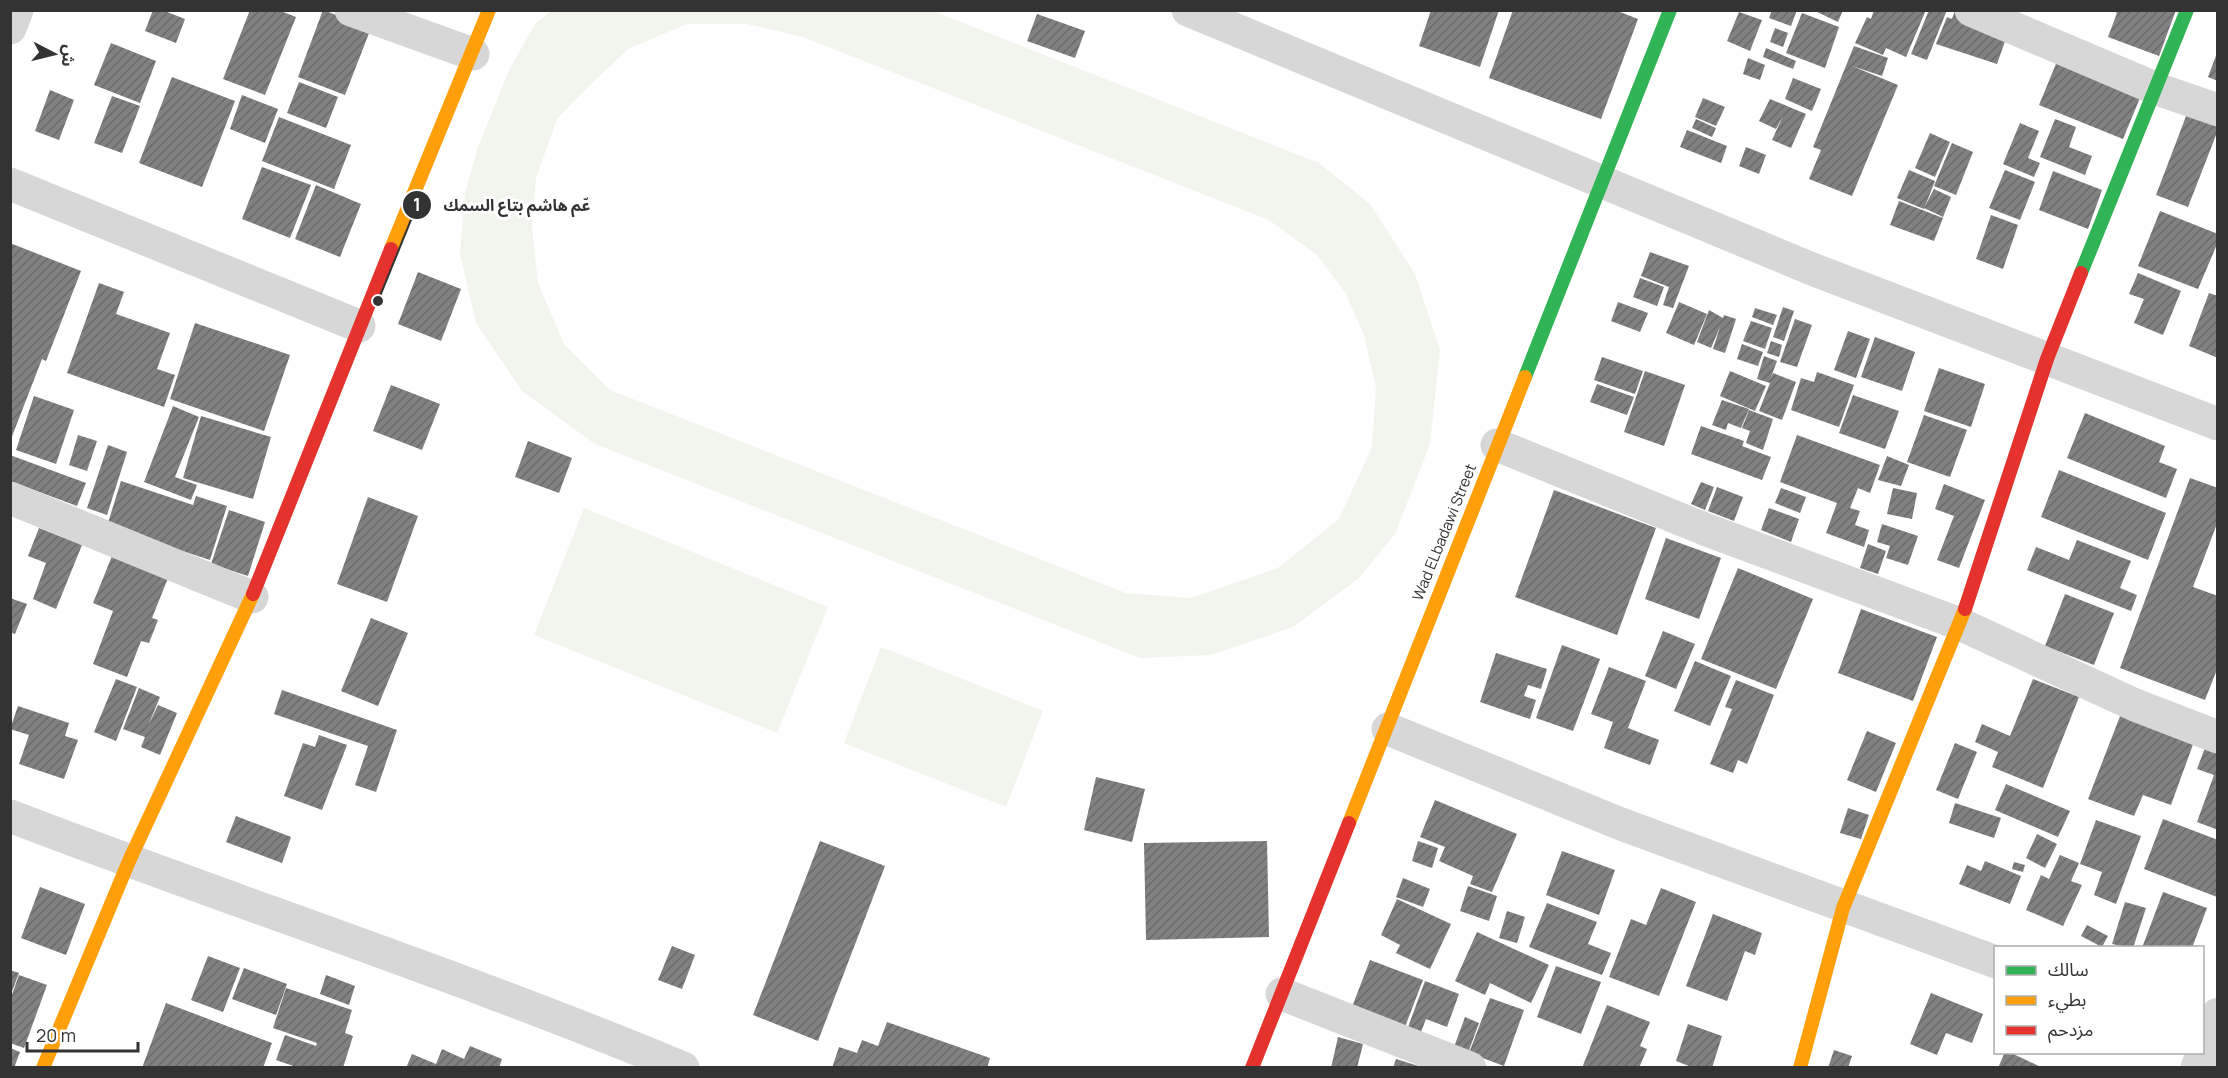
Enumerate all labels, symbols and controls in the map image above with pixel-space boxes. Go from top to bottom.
north arrow [24,24,84,84]
text: ش [57,44,81,68]
callout: عّم هاشم بتاع السمك [402,188,603,222]
text: 1 [413,192,421,216]
text: عّم هاشم بتاع السمك [443,194,591,218]
street label: Wad ELbadawi Street [1407,460,1481,604]
legend [1994,946,2204,1054]
text: سالك [2048,957,2089,981]
text: بطيء [2048,987,2086,1013]
scale bar [27,1015,138,1053]
text: مزدحم [2048,1017,2093,1043]
text: 20 m [36,1023,76,1047]

